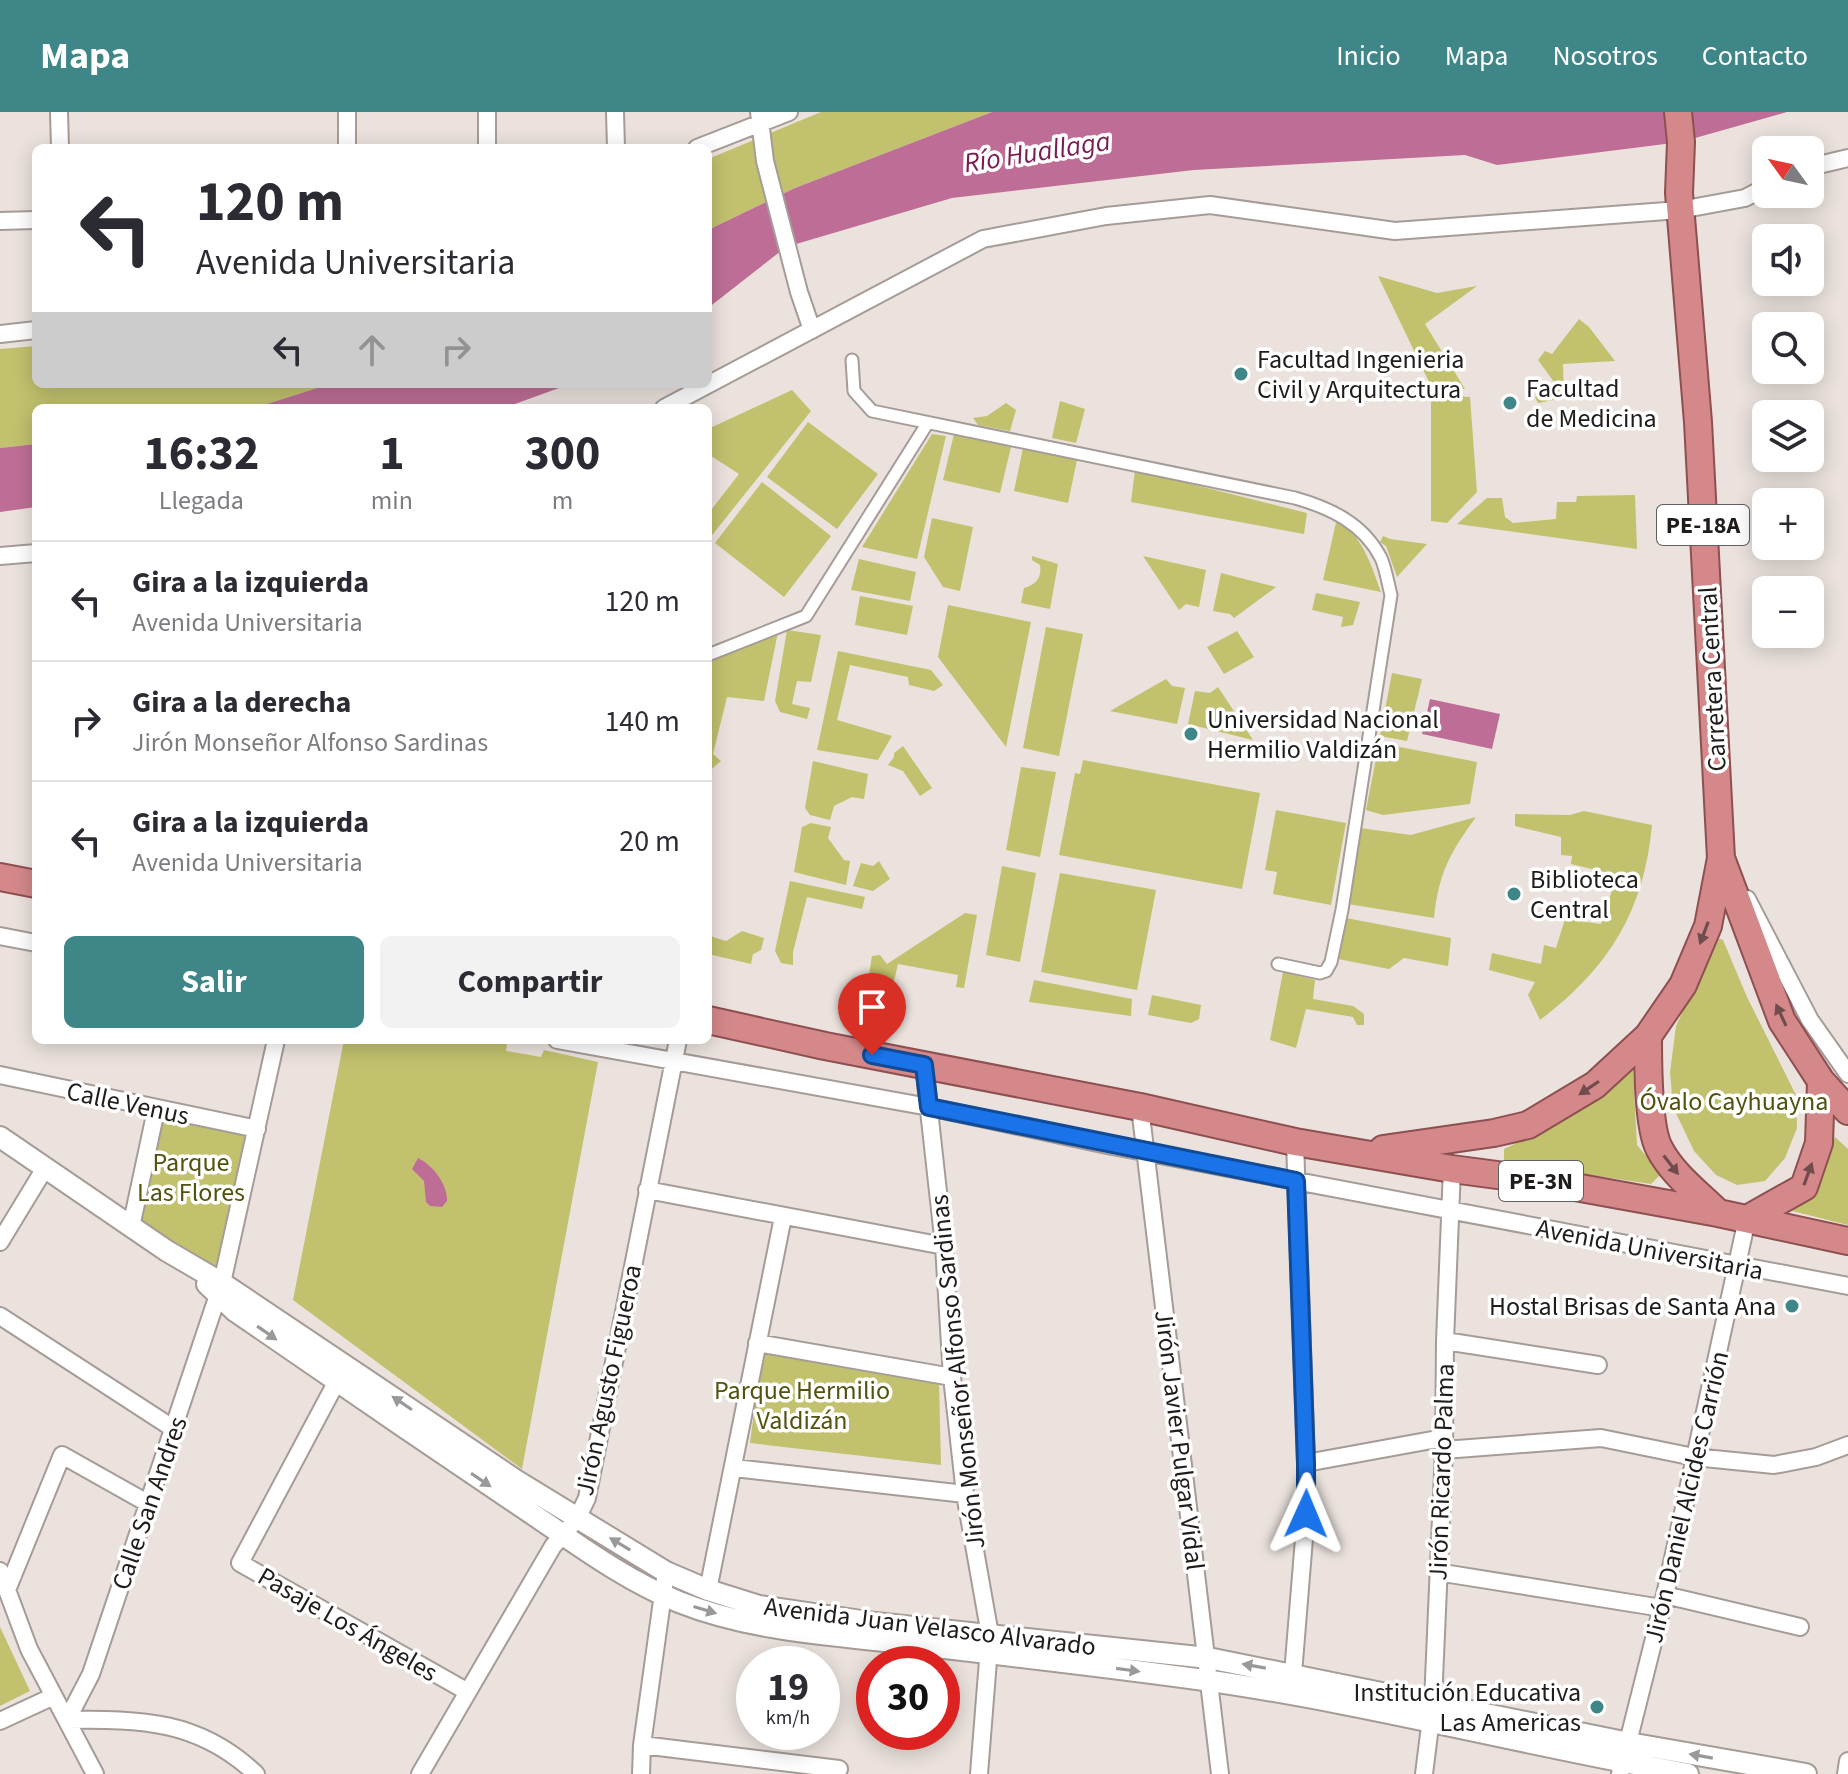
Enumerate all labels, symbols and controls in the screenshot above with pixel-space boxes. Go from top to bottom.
text: Mapa [40,29,130,83]
text: Inicio [1336,36,1401,76]
text: Mapa [1445,36,1508,76]
text: Nosotros [1552,36,1658,76]
text: Contacto [1702,36,1808,76]
water label: Río Huallaga [961,121,1113,183]
north arrow [1752,136,1824,208]
map controls [1752,136,1824,648]
text: 120 m [196,163,344,242]
icon: left [64,176,168,280]
button: sound [1752,224,1824,296]
text: Avenida Universitaria [196,237,515,288]
button: search [1752,312,1824,384]
icon: left [266,328,310,372]
icon: ahead [350,328,394,372]
icon: right [434,328,478,372]
place label: Facultad Ingenieria Civil y Arquitectura [1257,341,1464,408]
marker: Facultad Ingenieria Civil y Arquitectura [1232,365,1250,383]
place label: Facultad de Medicina [1526,370,1657,437]
marker: Facultad de Medicina [1501,394,1519,412]
button: layers [1752,400,1824,472]
text: 16:32 [143,420,259,488]
text: 1 [379,420,405,488]
text: 300 [524,420,600,488]
text: Llegada [159,482,244,519]
text: min [371,482,413,519]
text: m [552,482,573,519]
button: + [1752,488,1824,560]
road number: PE-18A [1657,505,1749,545]
text: Gira a la izquierda [132,561,369,604]
button: − [1752,576,1824,648]
icon: left [64,579,108,623]
text: 120 m [604,580,680,623]
street label: Carretera Central [1689,585,1736,772]
text: Avenida Universitaria [132,604,363,641]
text: Gira a la derecha [132,681,351,724]
icon: right [64,699,108,743]
text: 140 m [604,700,680,743]
place label: Universidad Nacional Hermilio Valdizán [1207,701,1439,768]
text: Jirón Monseñor Alfonso Sardinas [132,724,488,761]
marker: Universidad Nacional Hermilio Valdizán [1182,725,1200,743]
text: Gira a la izquierda [132,801,369,844]
icon: left [64,819,108,863]
text: 20 m [619,820,680,863]
text: Avenida Universitaria [132,844,363,881]
place label: Biblioteca Central [1530,861,1639,928]
marker: Biblioteca Central [1505,885,1523,903]
one-way arrow [1697,922,1710,946]
button: Salir [64,936,364,1028]
button: Compartir [380,936,680,1028]
pin [838,973,906,1055]
icon: arrive [850,985,894,1029]
one-way arrow [1774,1003,1788,1026]
street label: Calle Venus [63,1072,193,1135]
one-way arrow [1579,1080,1600,1095]
park label: Óvalo Cayhuayna [1640,1083,1828,1120]
park label: Parque Las Flores [137,1144,245,1211]
one-way arrow [1663,1155,1679,1175]
road number: PE-3N [1499,1161,1583,1201]
one-way arrow [1802,1162,1814,1186]
street label: Jirón Monseñor Alfonso Sardinas [920,1193,995,1551]
street label: Avenida Universitaria [1533,1209,1767,1290]
street label: Jirón Agusto Figueroa [566,1261,651,1499]
place label: Hostal Brisas de Santa Ana [1489,1288,1776,1325]
marker: Hostal Brisas de Santa Ana [1783,1297,1801,1315]
street label: Jirón Javier Pulgar Vidal [1145,1308,1214,1572]
one-way arrow [256,1325,277,1340]
street label: Jirón Daniel Alcides Carrión [1635,1347,1738,1647]
street label: Jirón Ricardo Palma [1419,1363,1464,1581]
park label: Parque Hermilio Valdizán [714,1372,890,1439]
one-way arrow [391,1395,412,1410]
street label: Calle San Andres [103,1411,196,1595]
one-way arrow [471,1472,492,1487]
position arrow [1264,1472,1348,1556]
one-way arrow [609,1537,631,1551]
street label: Pasaje Los Ángeles [251,1558,445,1691]
street label: Avenida Juan Velasco Alvarado [762,1588,1098,1665]
one-way arrow [694,1604,718,1617]
speed limit sign: 30 [856,1646,960,1750]
text: 19 [767,1659,809,1716]
one-way arrow [1241,1660,1266,1672]
one-way arrow [1116,1664,1141,1677]
place label: Institución Educativa Las Americas [1353,1674,1581,1741]
marker: Institución Educativa Las Americas [1588,1698,1606,1716]
text: km/h [766,1704,810,1732]
one-way arrow [1688,1749,1713,1761]

